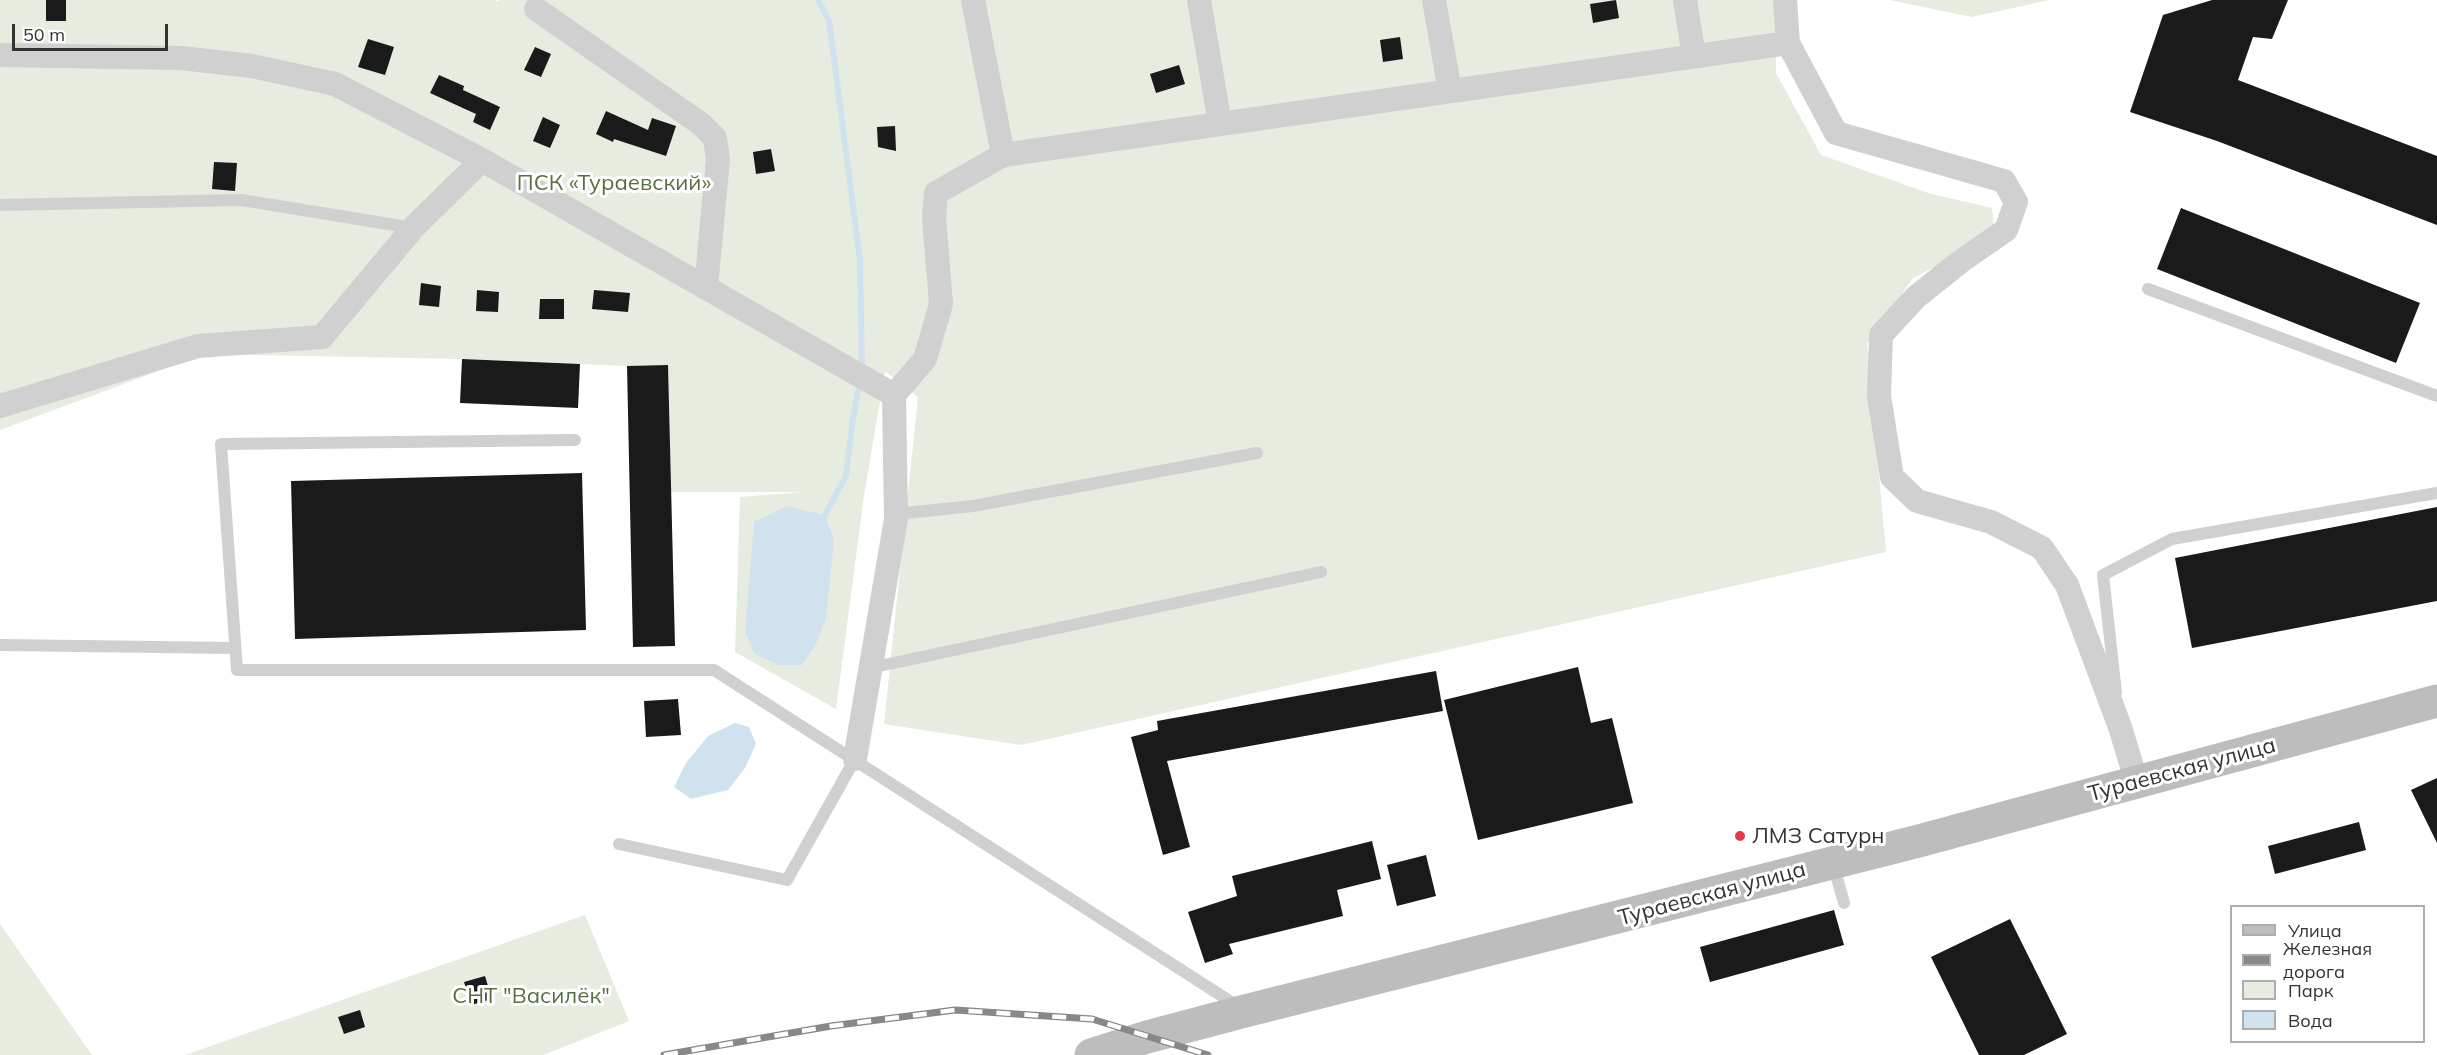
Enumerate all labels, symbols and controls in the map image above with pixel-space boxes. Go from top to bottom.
scale bar [15,12,171,50]
text: 50 m [23,23,65,46]
park label: ПСК «Тураевский» [517,170,711,196]
street label: Тураевская улица [2085,732,2279,808]
place label: ЛМЗ Сатурн [1752,823,1885,849]
marker: ЛМЗ Сатурн [1733,829,1747,843]
street label: Тураевская улица [1615,856,1809,932]
legend [2230,905,2425,1043]
text: Улица [2288,919,2342,942]
text: Железная дорога [2283,937,2372,983]
text: Парк [2288,979,2333,1002]
park label: СНТ "Василёк" [452,983,610,1009]
text: Вода [2288,1009,2333,1032]

